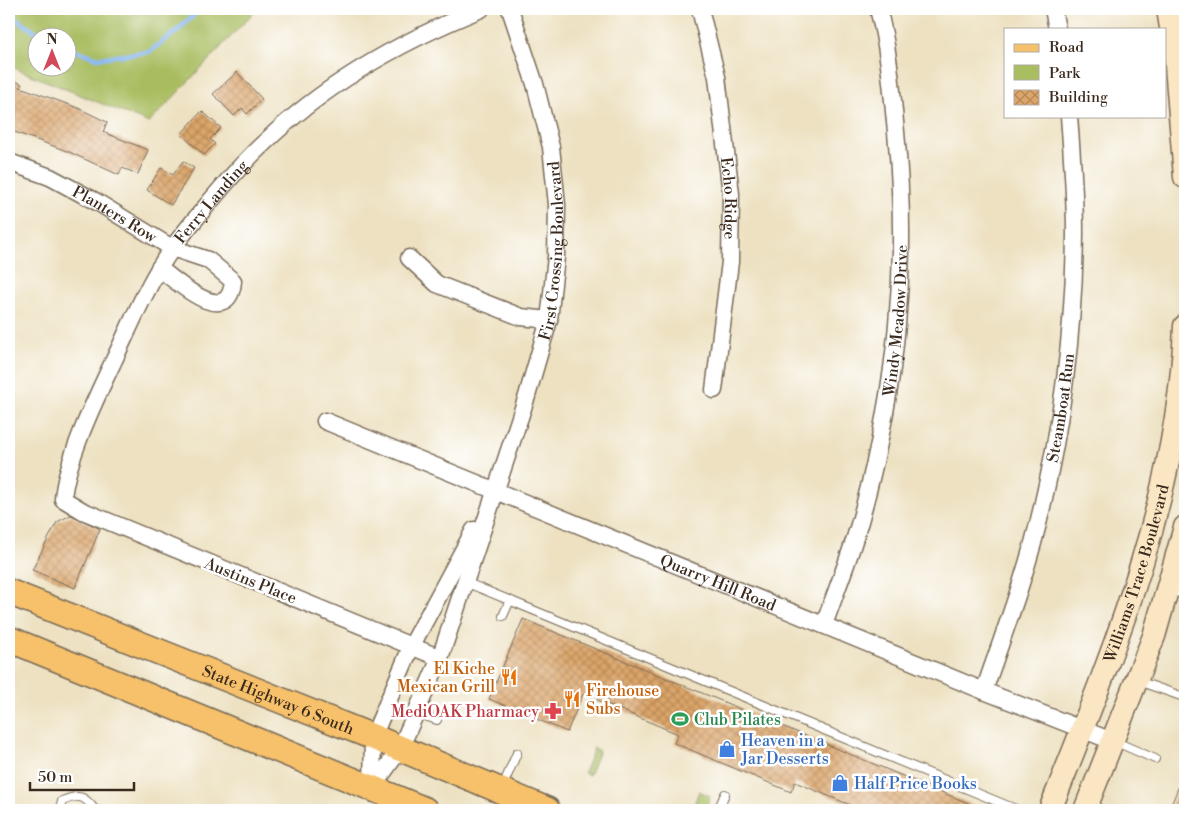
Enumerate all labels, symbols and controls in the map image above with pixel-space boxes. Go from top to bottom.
north arrow [28,28,78,78]
legend [1004,28,1166,118]
text: N [46,31,58,49]
text: Road [1049,38,1084,57]
text: Park [1049,64,1081,83]
text: Building [1048,88,1108,107]
street label: Ferry Landing [170,155,253,248]
street label: Echo Ridge [716,156,740,239]
street label: First Crossing Boulevard [535,160,568,343]
street label: Planters Row [69,182,161,248]
street label: Windy Meadow Drive [879,245,912,399]
street label: Steamboat Run [1043,352,1079,464]
street label: Williams Trace Boulevard [1099,483,1174,667]
street label: Quarry Hill Road [657,550,779,616]
street label: Austins Place [201,553,300,609]
place label: El Kiche Mexican Grill [397,659,495,697]
street label: State Highway 6 South [199,661,357,740]
restaurant icon: El Kiche Mexican Grill [499,667,519,687]
place label: Firehouse Subs [586,681,659,719]
restaurant icon: Firehouse Subs [562,689,582,709]
pharmacy icon: MediOAK Pharmacy [543,701,563,721]
place label: MediOAK Pharmacy [391,702,539,722]
sports icon: Club Pilates [670,709,690,729]
place label: Club Pilates [694,710,781,730]
place label: Heaven in a Jar Desserts [740,731,829,769]
shop icon: Heaven in a Jar Desserts [717,739,737,759]
scale bar [30,759,134,791]
text: 50 m [38,768,72,787]
shop icon: Half Price Books [830,773,850,793]
place label: Half Price Books [854,774,977,794]

